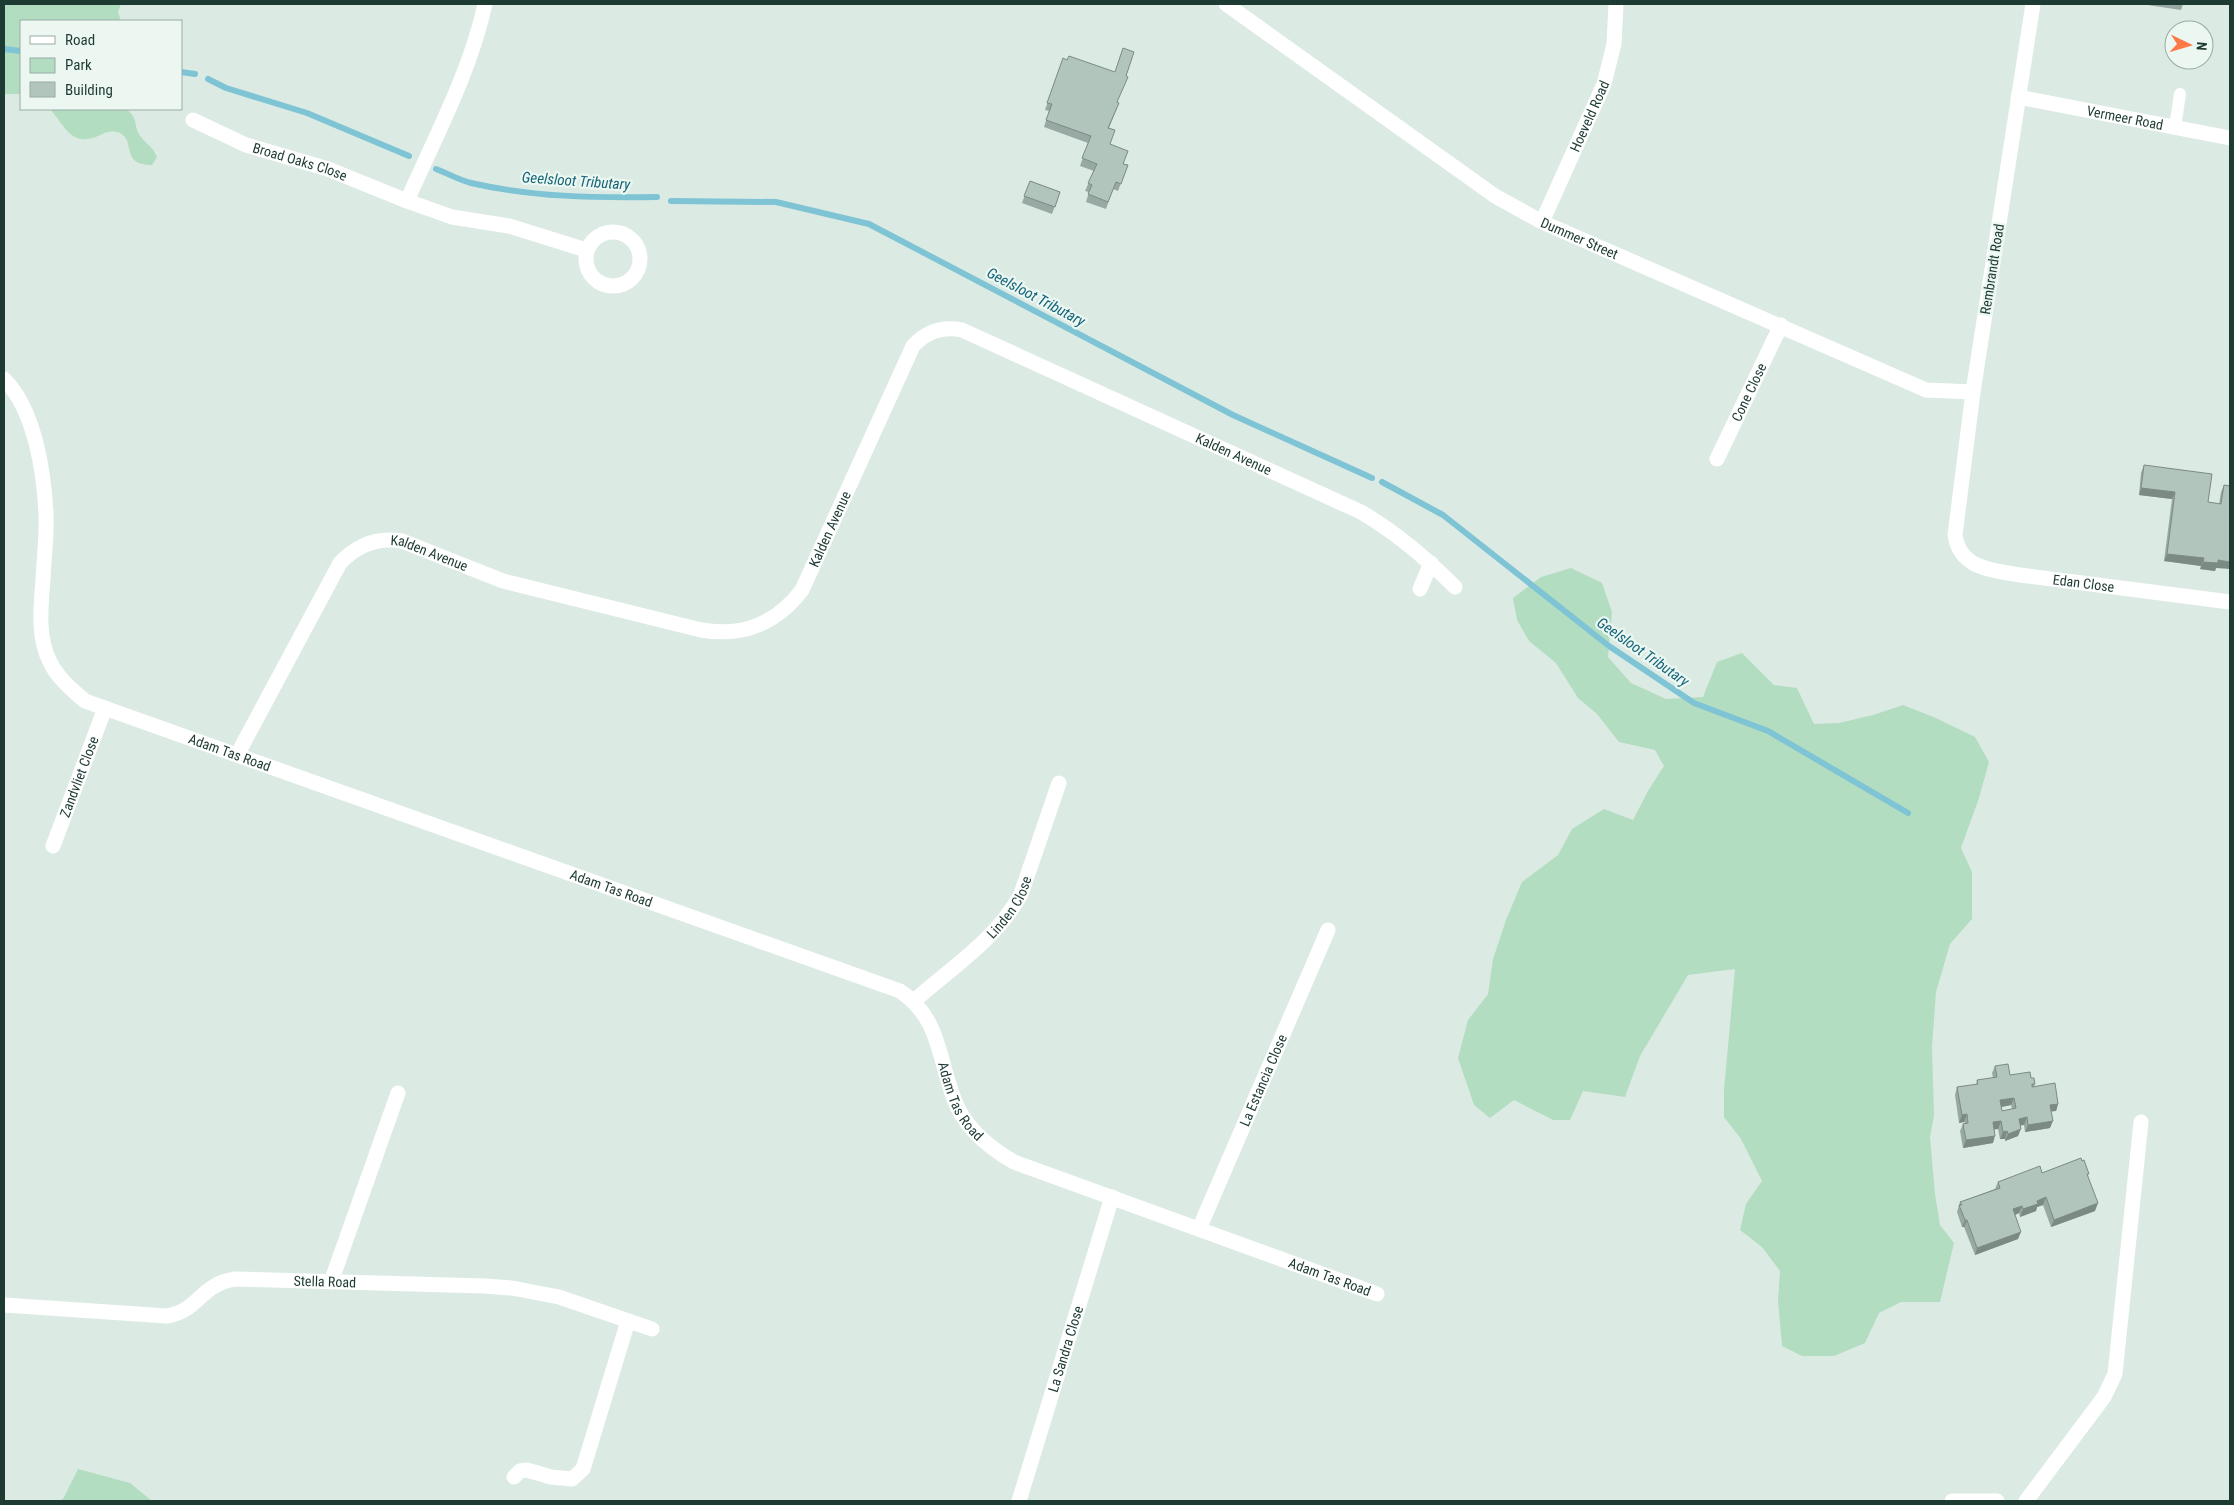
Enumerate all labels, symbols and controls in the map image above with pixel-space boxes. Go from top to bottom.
legend [20,20,182,110]
north arrow [2164,20,2214,70]
text: Road [65,31,95,49]
text: N [2194,41,2210,51]
text: Park [65,56,92,74]
street label: Hoeveld Road [1567,78,1612,154]
text: Building [65,81,113,99]
street label: Vermeer Road [2085,102,2165,133]
street label: Broad Oaks Close [251,139,350,184]
water label: Geelsloot Tributary [521,168,632,194]
street label: Dummer Street [1538,214,1620,262]
street label: Rembrandt Road [1977,223,2007,315]
water label: Geelsloot Tributary [984,264,1089,331]
street label: Cone Close [1728,360,1770,424]
street label: Kalden Avenue [1193,430,1274,478]
street label: Kalden Avenue [806,488,854,569]
street label: Kalden Avenue [390,532,471,574]
street label: Edan Close [2052,571,2116,595]
water label: Geelsloot Tributary [1593,614,1693,691]
street label: Adam Tas Road [186,730,273,774]
street label: Zandvliet Close [57,734,102,819]
street label: Adam Tas Road [568,866,655,910]
street label: Linden Close [983,874,1035,942]
street label: La Estancia Close [1236,1032,1290,1129]
street label: Adam Tas Road [935,1060,986,1144]
street label: Adam Tas Road [1287,1255,1373,1299]
street label: Stella Road [293,1273,356,1290]
street label: La Sandra Close [1045,1303,1086,1394]

